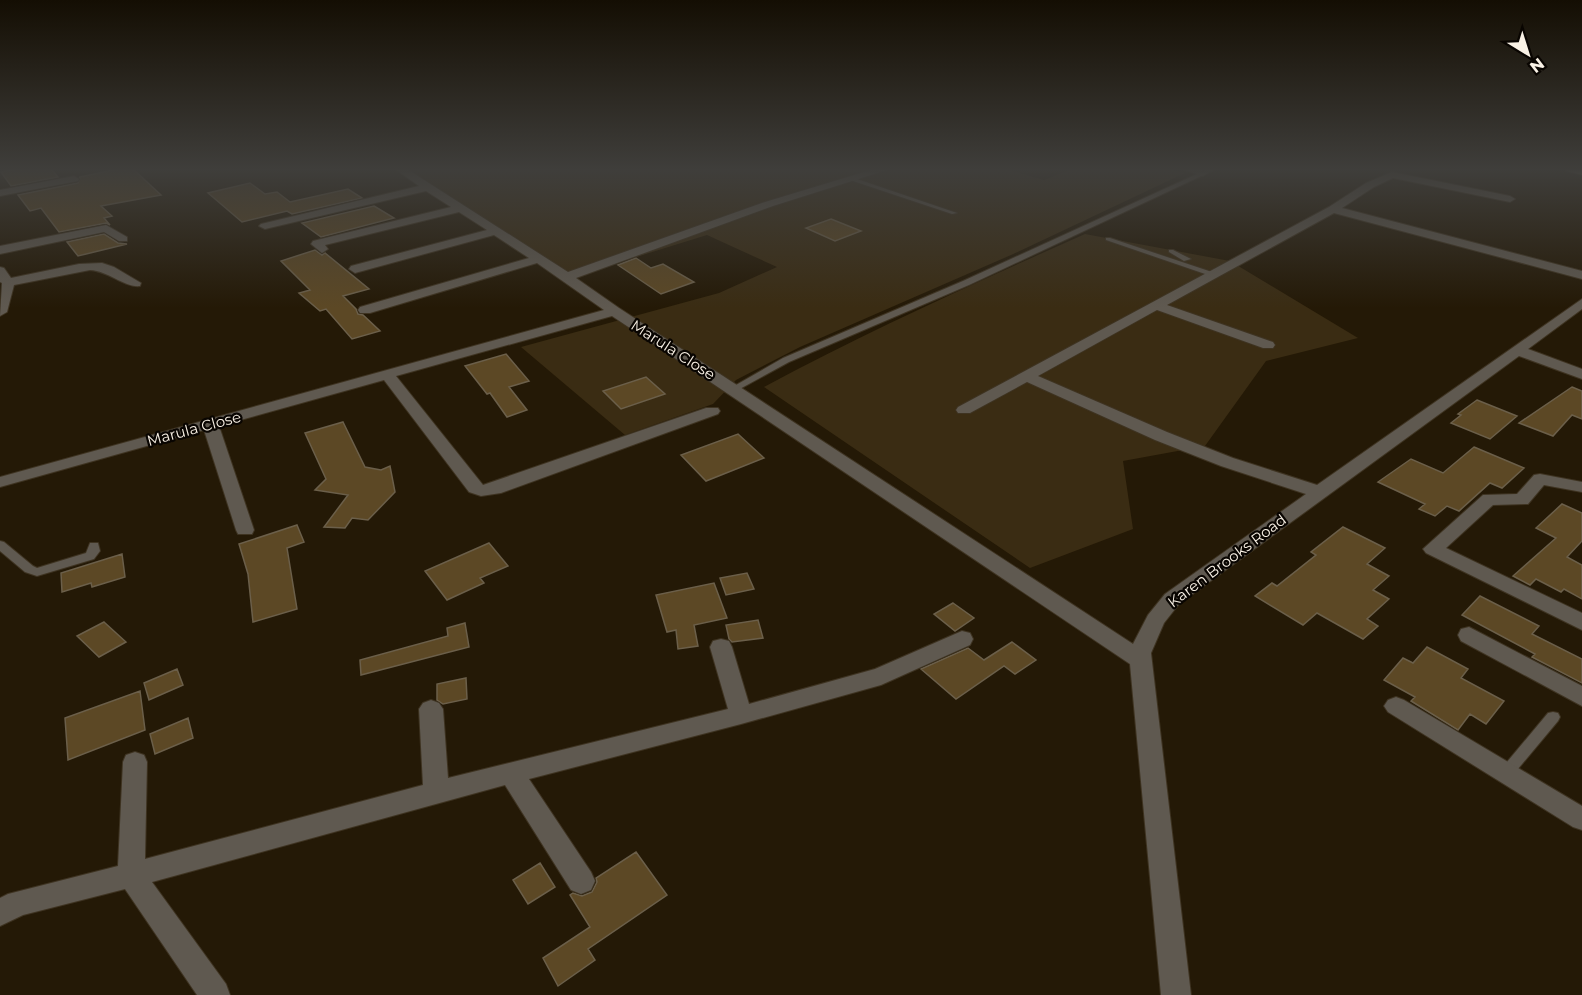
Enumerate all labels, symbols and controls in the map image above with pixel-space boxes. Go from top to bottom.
north arrow [1498,24,1558,84]
text: N [1526,54,1548,77]
street label: Marula Close [628,315,719,384]
street label: Marula Close [145,407,243,450]
street label: Karen Brooks Road [1164,510,1290,611]

